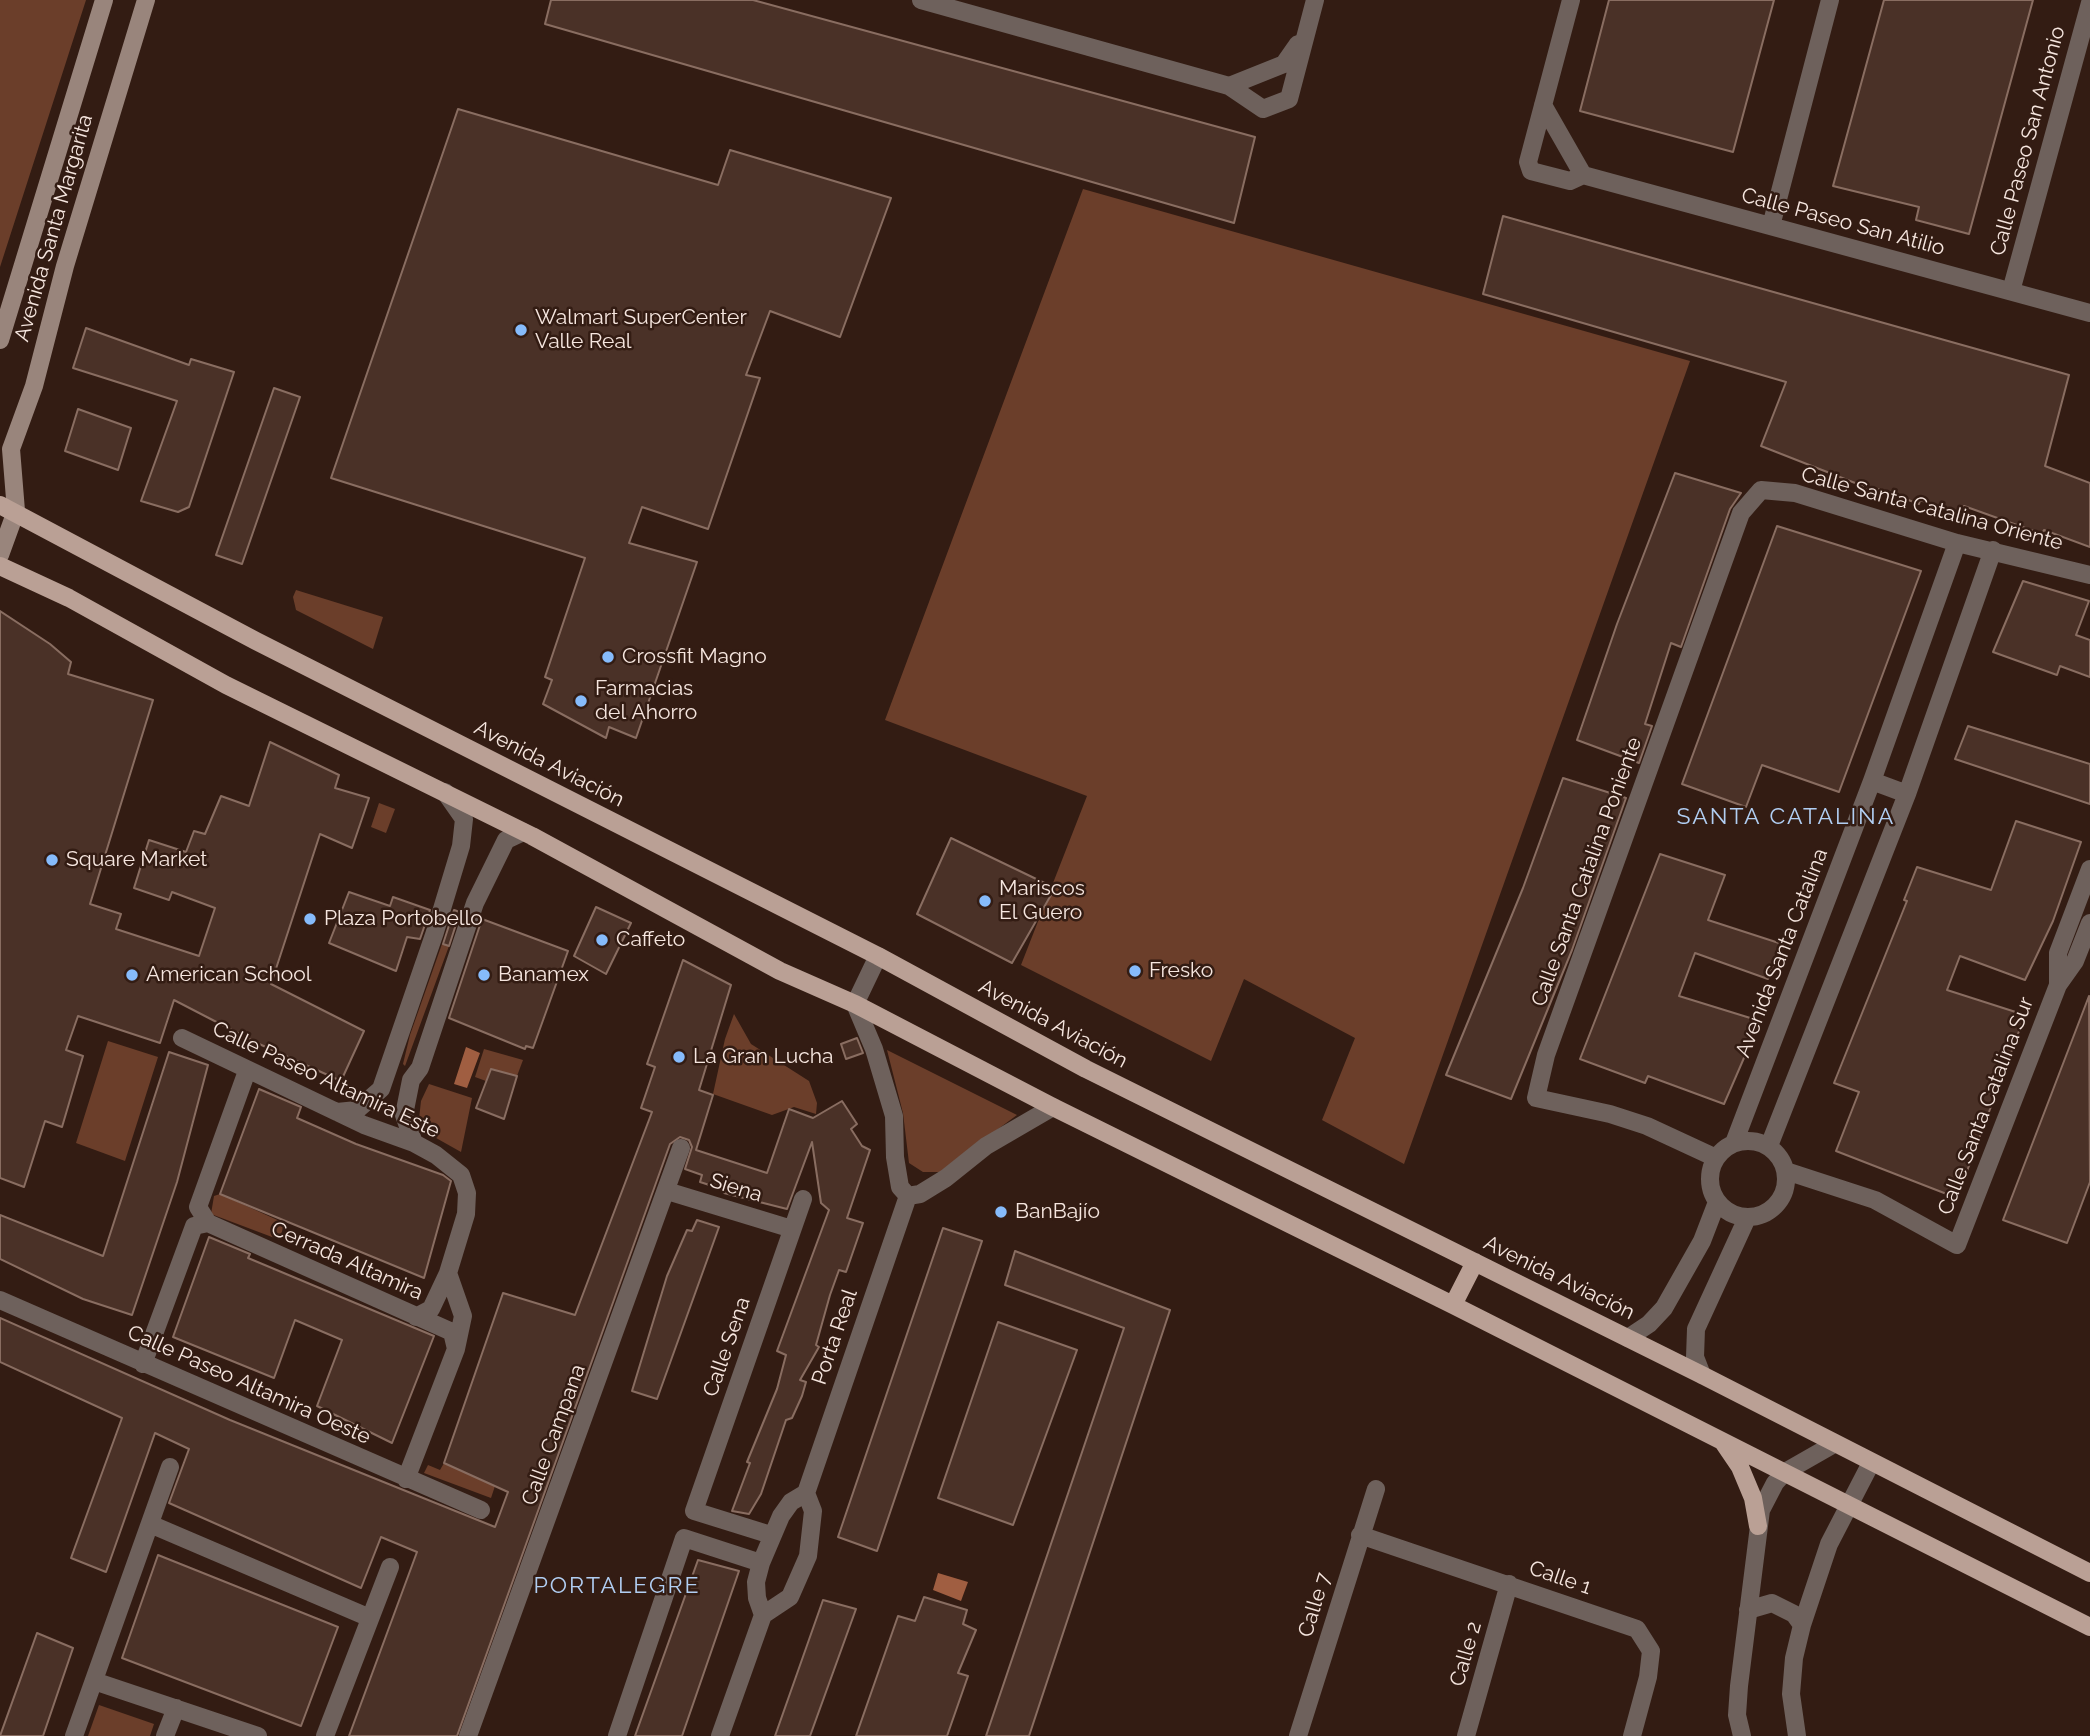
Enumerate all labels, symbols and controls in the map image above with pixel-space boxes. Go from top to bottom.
street label: Calle Paseo San Antonio [1985,24,2071,258]
street label: Avenida Santa Margarita [9,111,99,345]
street label: Calle Paseo San Atilio [1739,183,1947,261]
place label: Walmart SuperCenter Valle Real [535,305,747,355]
marker: Walmart SuperCenter Valle Real [513,322,529,338]
street label: Calle Santa Catalina Oriente [1798,462,2066,556]
place label: Crossfit Magno [622,644,767,670]
marker: Crossfit Magno [600,649,616,665]
place label: Farmacias del Ahorro [595,676,697,726]
marker: Farmacias del Ahorro [573,693,589,709]
street label: Avenida Aviación [470,715,628,813]
street label: Calle Santa Catalina Poniente [1527,734,1647,1010]
district label: SANTA CATALINA [1678,803,1894,831]
street label: Avenida Santa Catalina [1731,845,1833,1061]
place label: Square Market [66,847,207,873]
marker: Square Market [44,852,60,868]
place label: Mariscos El Guero [999,876,1085,926]
marker: Mariscos El Guero [977,893,993,909]
place label: Plaza Portobello [324,906,483,932]
marker: Plaza Portobello [302,911,318,927]
place label: Caffeto [616,927,685,953]
marker: Caffeto [594,932,610,948]
place label: Fresko [1149,958,1213,984]
place label: American School [146,962,312,988]
place label: Banamex [498,962,589,988]
marker: Fresko [1127,963,1143,979]
marker: American School [124,967,140,983]
marker: Banamex [476,967,492,983]
street label: Avenida Aviación [974,974,1132,1074]
street label: Calle Santa Catalina Sur [1933,994,2039,1218]
street label: Calle Paseo Altamira Este [208,1016,444,1144]
place label: La Gran Lucha [693,1044,833,1070]
marker: La Gran Lucha [671,1049,687,1065]
street label: Siena [707,1168,765,1208]
place label: BanBajío [1015,1199,1100,1225]
marker: BanBajío [993,1204,1009,1220]
street label: Cerrada Altamira [267,1216,427,1306]
street label: Avenida Aviación [1479,1231,1639,1325]
street label: Porta Real [807,1286,863,1388]
street label: Calle Sena [698,1294,756,1400]
street label: Calle Paseo Altamira Oeste [124,1320,374,1450]
street label: Calle Campana [517,1361,591,1509]
street label: Calle 1 [1526,1556,1594,1600]
street label: Calle 7 [1293,1570,1337,1640]
district label: PORTALEGRE [535,1572,699,1600]
street label: Calle 2 [1445,1619,1487,1689]

